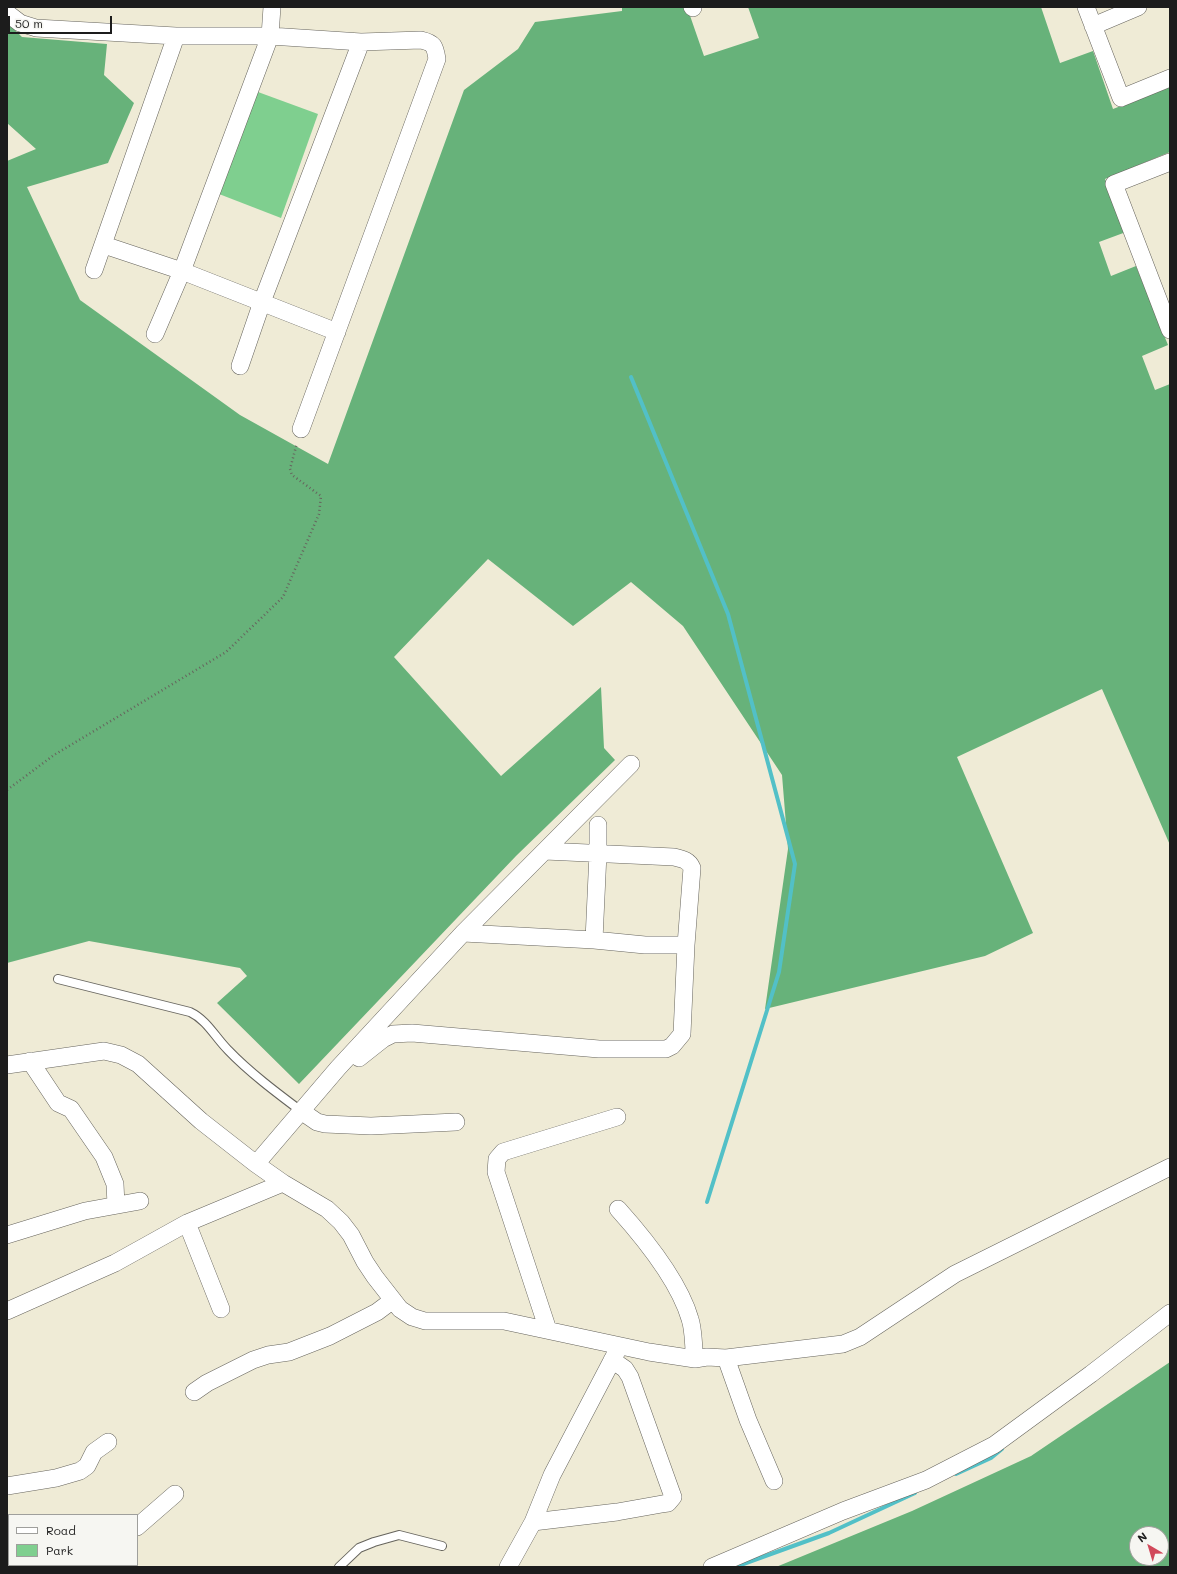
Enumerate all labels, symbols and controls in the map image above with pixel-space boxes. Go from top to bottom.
scale bar [10,8,114,34]
text: 50 m [15,15,43,31]
legend [8,1514,138,1566]
text: Road [46,1522,76,1538]
north arrow [1129,1526,1169,1566]
text: N [1134,1528,1150,1545]
text: Park [46,1542,73,1558]

